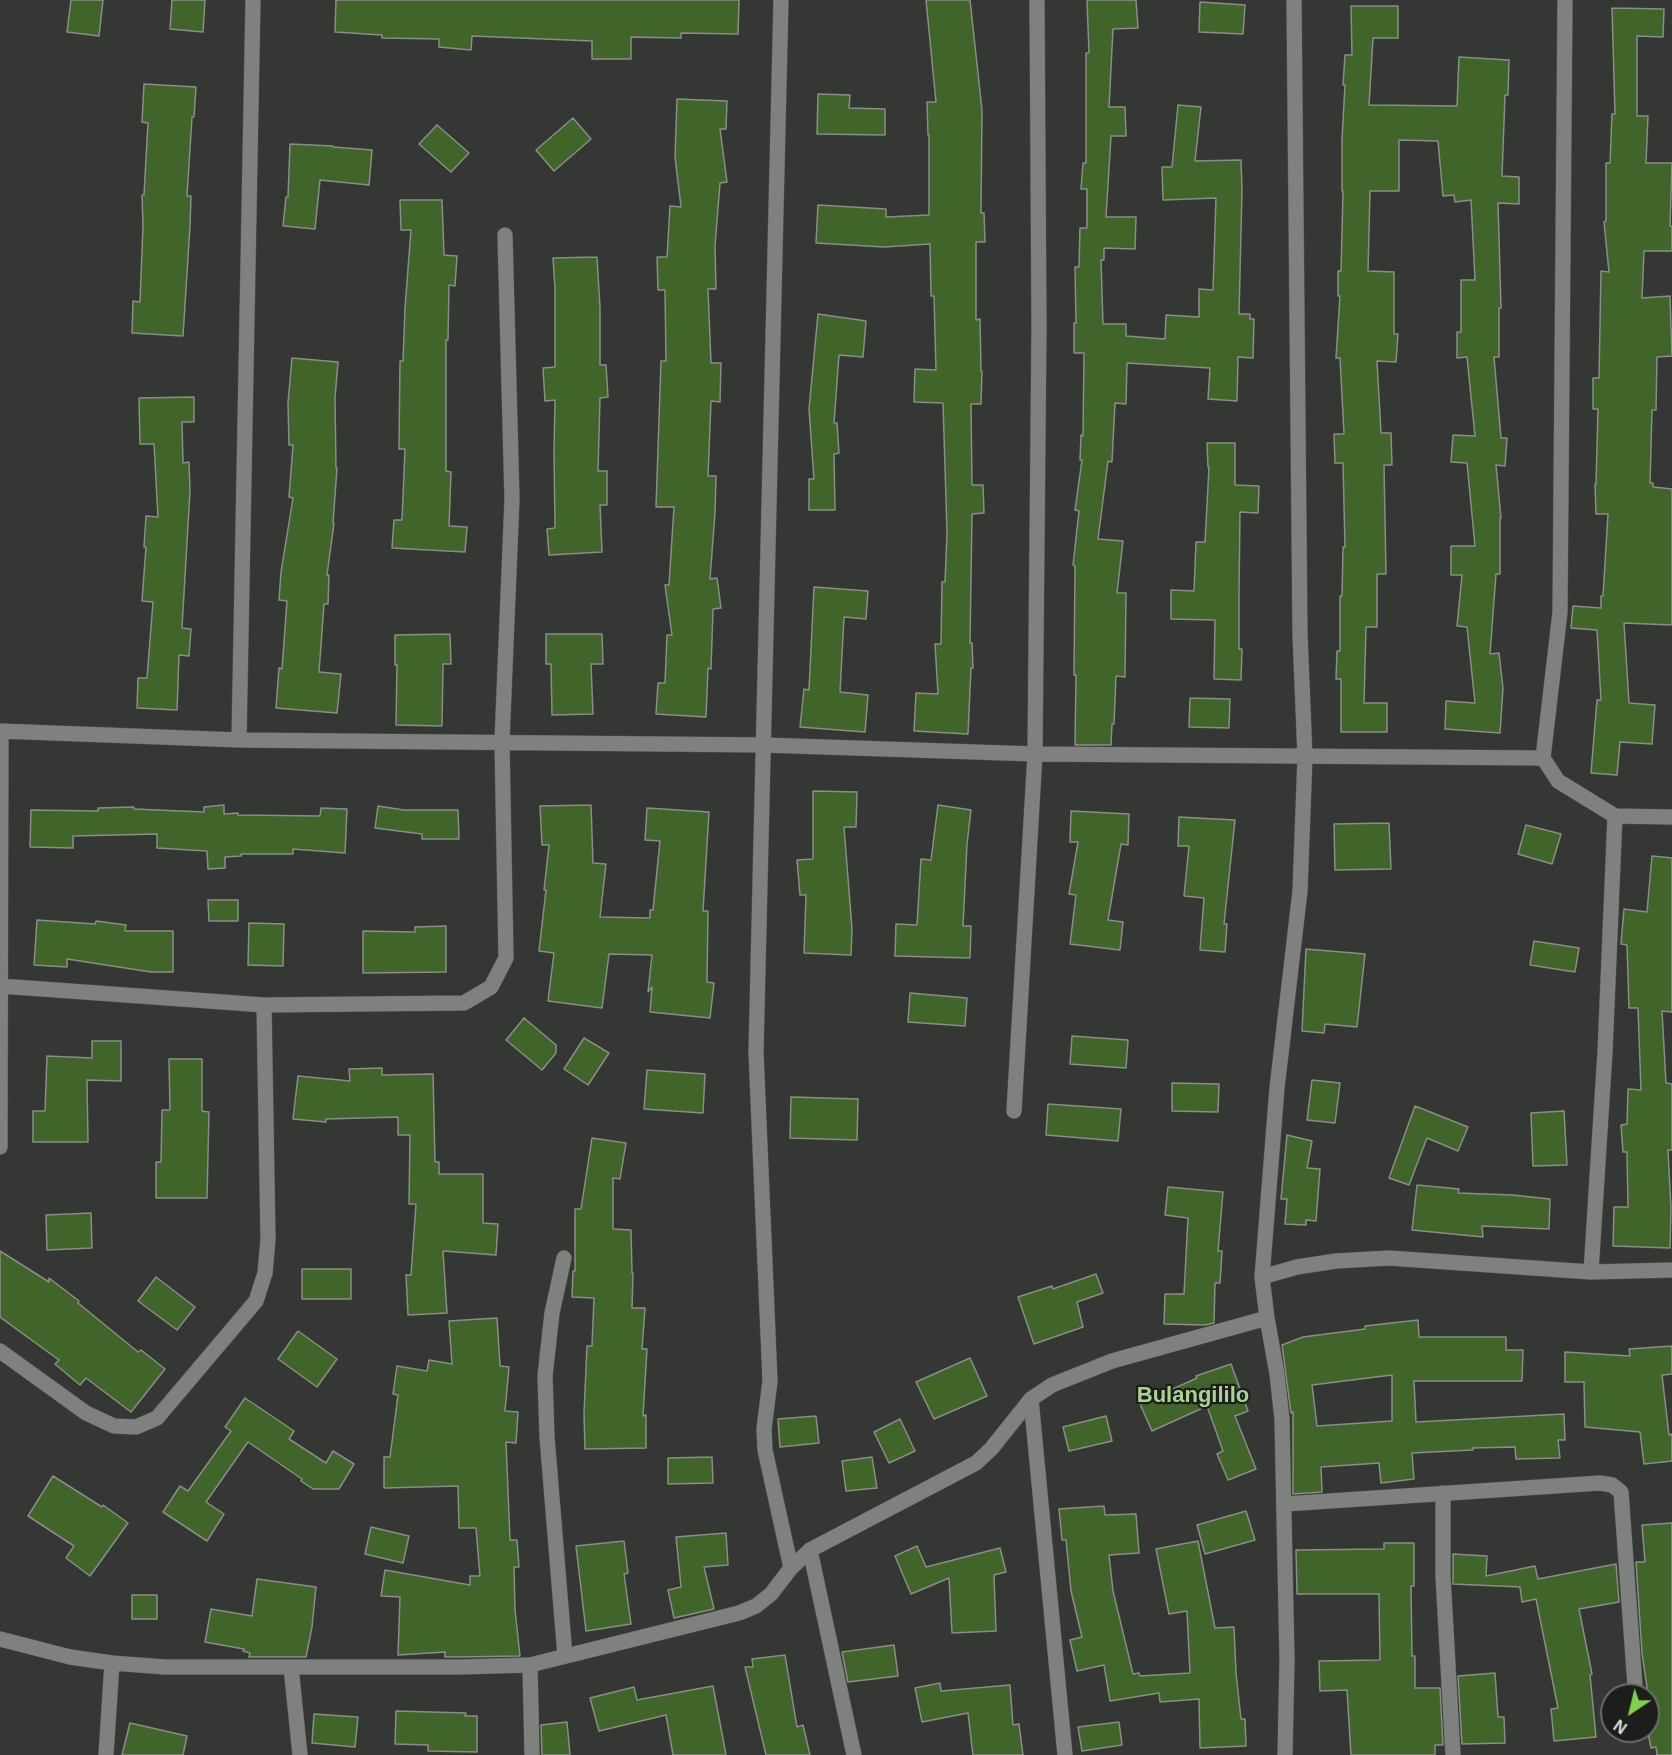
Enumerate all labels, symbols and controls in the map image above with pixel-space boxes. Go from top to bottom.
district label: Bulangililo [1137,1383,1249,1409]
north arrow [1600,1683,1660,1743]
text: N [1611,1716,1630,1737]

